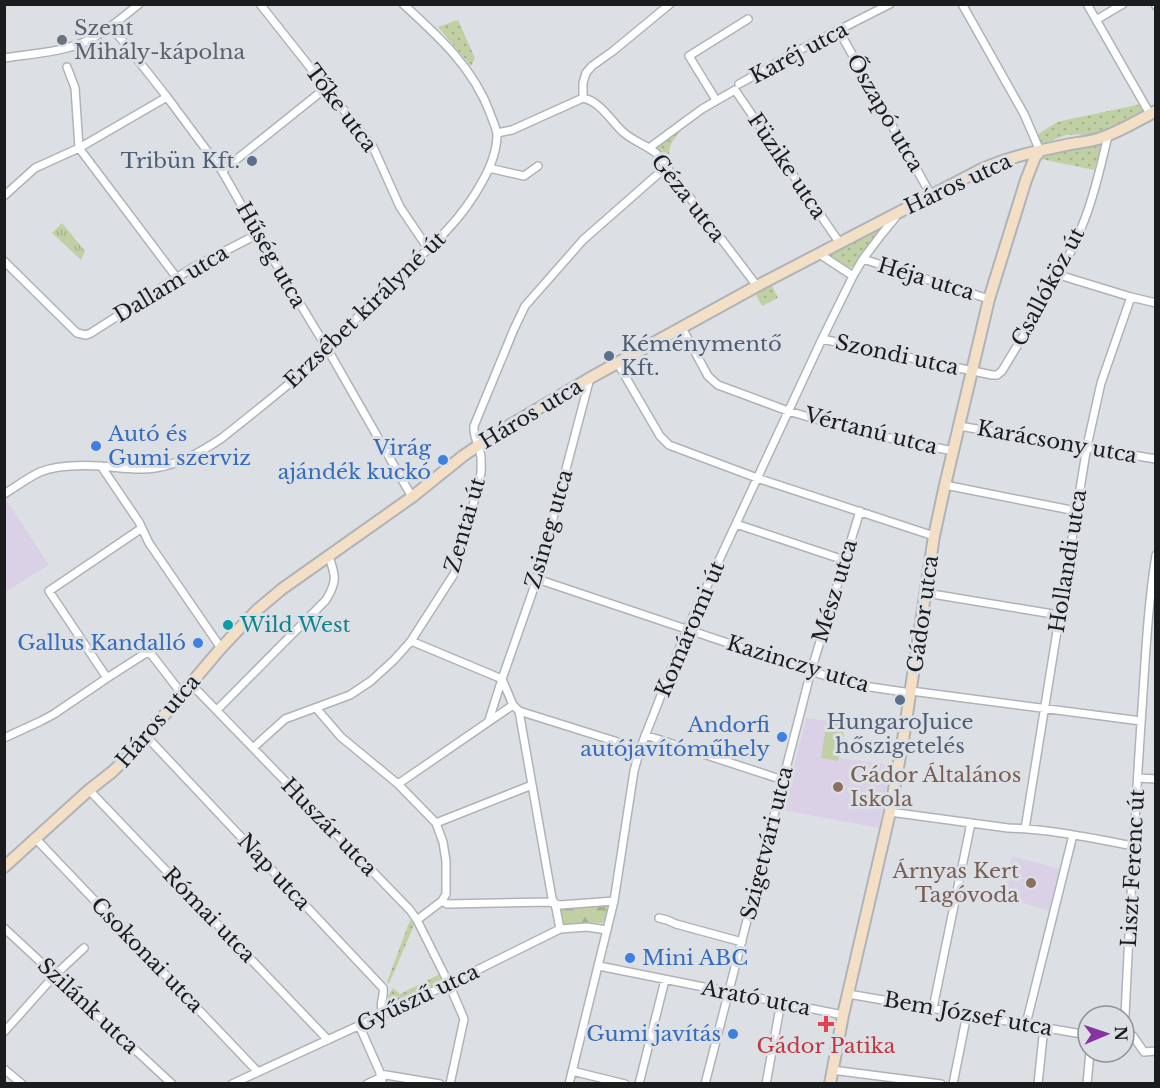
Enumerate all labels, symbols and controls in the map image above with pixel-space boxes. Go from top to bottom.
place label: Szent Mihály-kápolna [74,15,245,65]
street label: Karéj utca [746,16,853,90]
marker: Szent Mihály-kápolna [55,33,69,47]
street label: Őszapó utca [841,50,929,177]
street label: Tőke utca [300,59,383,157]
street label: Füzike utca [742,108,832,224]
place label: Tribün Kft. [121,148,240,174]
street label: Háros utca [900,148,1016,220]
street label: Géza utca [646,149,731,247]
marker: Tribün Kft. [245,154,259,168]
street label: Hűség utca [230,197,312,313]
street label: Csallóköz út [1006,223,1090,351]
street label: Erzsébet királyné út [279,226,451,394]
street label: Dallam utca [109,240,233,328]
street label: Héja utca [875,252,978,306]
street label: Szondi utca [833,329,961,381]
place label: Kéménymentő Kft. [621,331,782,381]
marker: Kéménymentő Kft. [602,349,616,363]
street label: Háros utca [475,373,587,455]
street label: Vértanú utca [801,402,940,460]
street label: Karácsony utca [975,415,1139,469]
place label: Autó és Gumi szerviz [107,421,251,471]
place label: Virág ajándék kuckó [278,435,431,485]
marker: Autó és Gumi szerviz [89,439,103,453]
marker: Virág ajándék kuckó [436,453,450,467]
street label: Zsineg utca [520,466,578,592]
street label: Zentai út [439,475,491,575]
street label: Hollandi utca [1044,487,1092,634]
street label: Mész utca [807,536,863,646]
street label: Gádor utca [902,553,944,674]
street label: Komáromi út [650,557,730,701]
place label: Wild West [239,612,351,638]
marker: Wild West [221,618,235,632]
place label: Gallus Kandalló [17,630,186,656]
street label: Kazinczy utca [723,630,873,698]
marker: Gallus Kandalló [191,636,205,650]
street label: Háros utca [110,669,206,773]
marker: HungaroJuice hőszigetelés [893,693,907,707]
place label: HungaroJuice hőszigetelés [826,709,974,759]
place label: Andorfi autójavítóműhely [580,712,771,762]
marker: Andorfi autójavítóműhely [775,730,789,744]
place label: Gádor Általános Iskola [850,762,1021,812]
street label: Szigetvári utca [735,763,799,922]
street label: Huszár utca [276,773,382,882]
marker: Gádor Általános Iskola [831,780,845,794]
street label: Liszt Ferenc út [1116,788,1150,948]
street label: Nap utca [232,828,316,916]
place label: Árnyas Kert Tagóvoda [891,858,1019,908]
street label: Római utca [157,862,261,968]
marker: Árnyas Kert Tagóvoda [1024,876,1038,890]
street label: Csokonai utca [85,892,209,1018]
place label: Mini ABC [642,945,748,971]
marker: Mini ABC [623,951,637,965]
street label: Szilánk utca [32,953,144,1060]
street label: Gyűszű utca [353,958,484,1038]
street label: Arató utca [698,975,813,1021]
street label: Bem József utca [882,986,1055,1042]
north arrow [1076,1004,1136,1064]
marker: Gádor Patika [819,1017,833,1031]
place label: Gumi javítás [586,1021,721,1047]
text: N [1111,1026,1131,1041]
marker: Gumi javítás [726,1027,740,1041]
place label: Gádor Patika [757,1033,896,1059]

